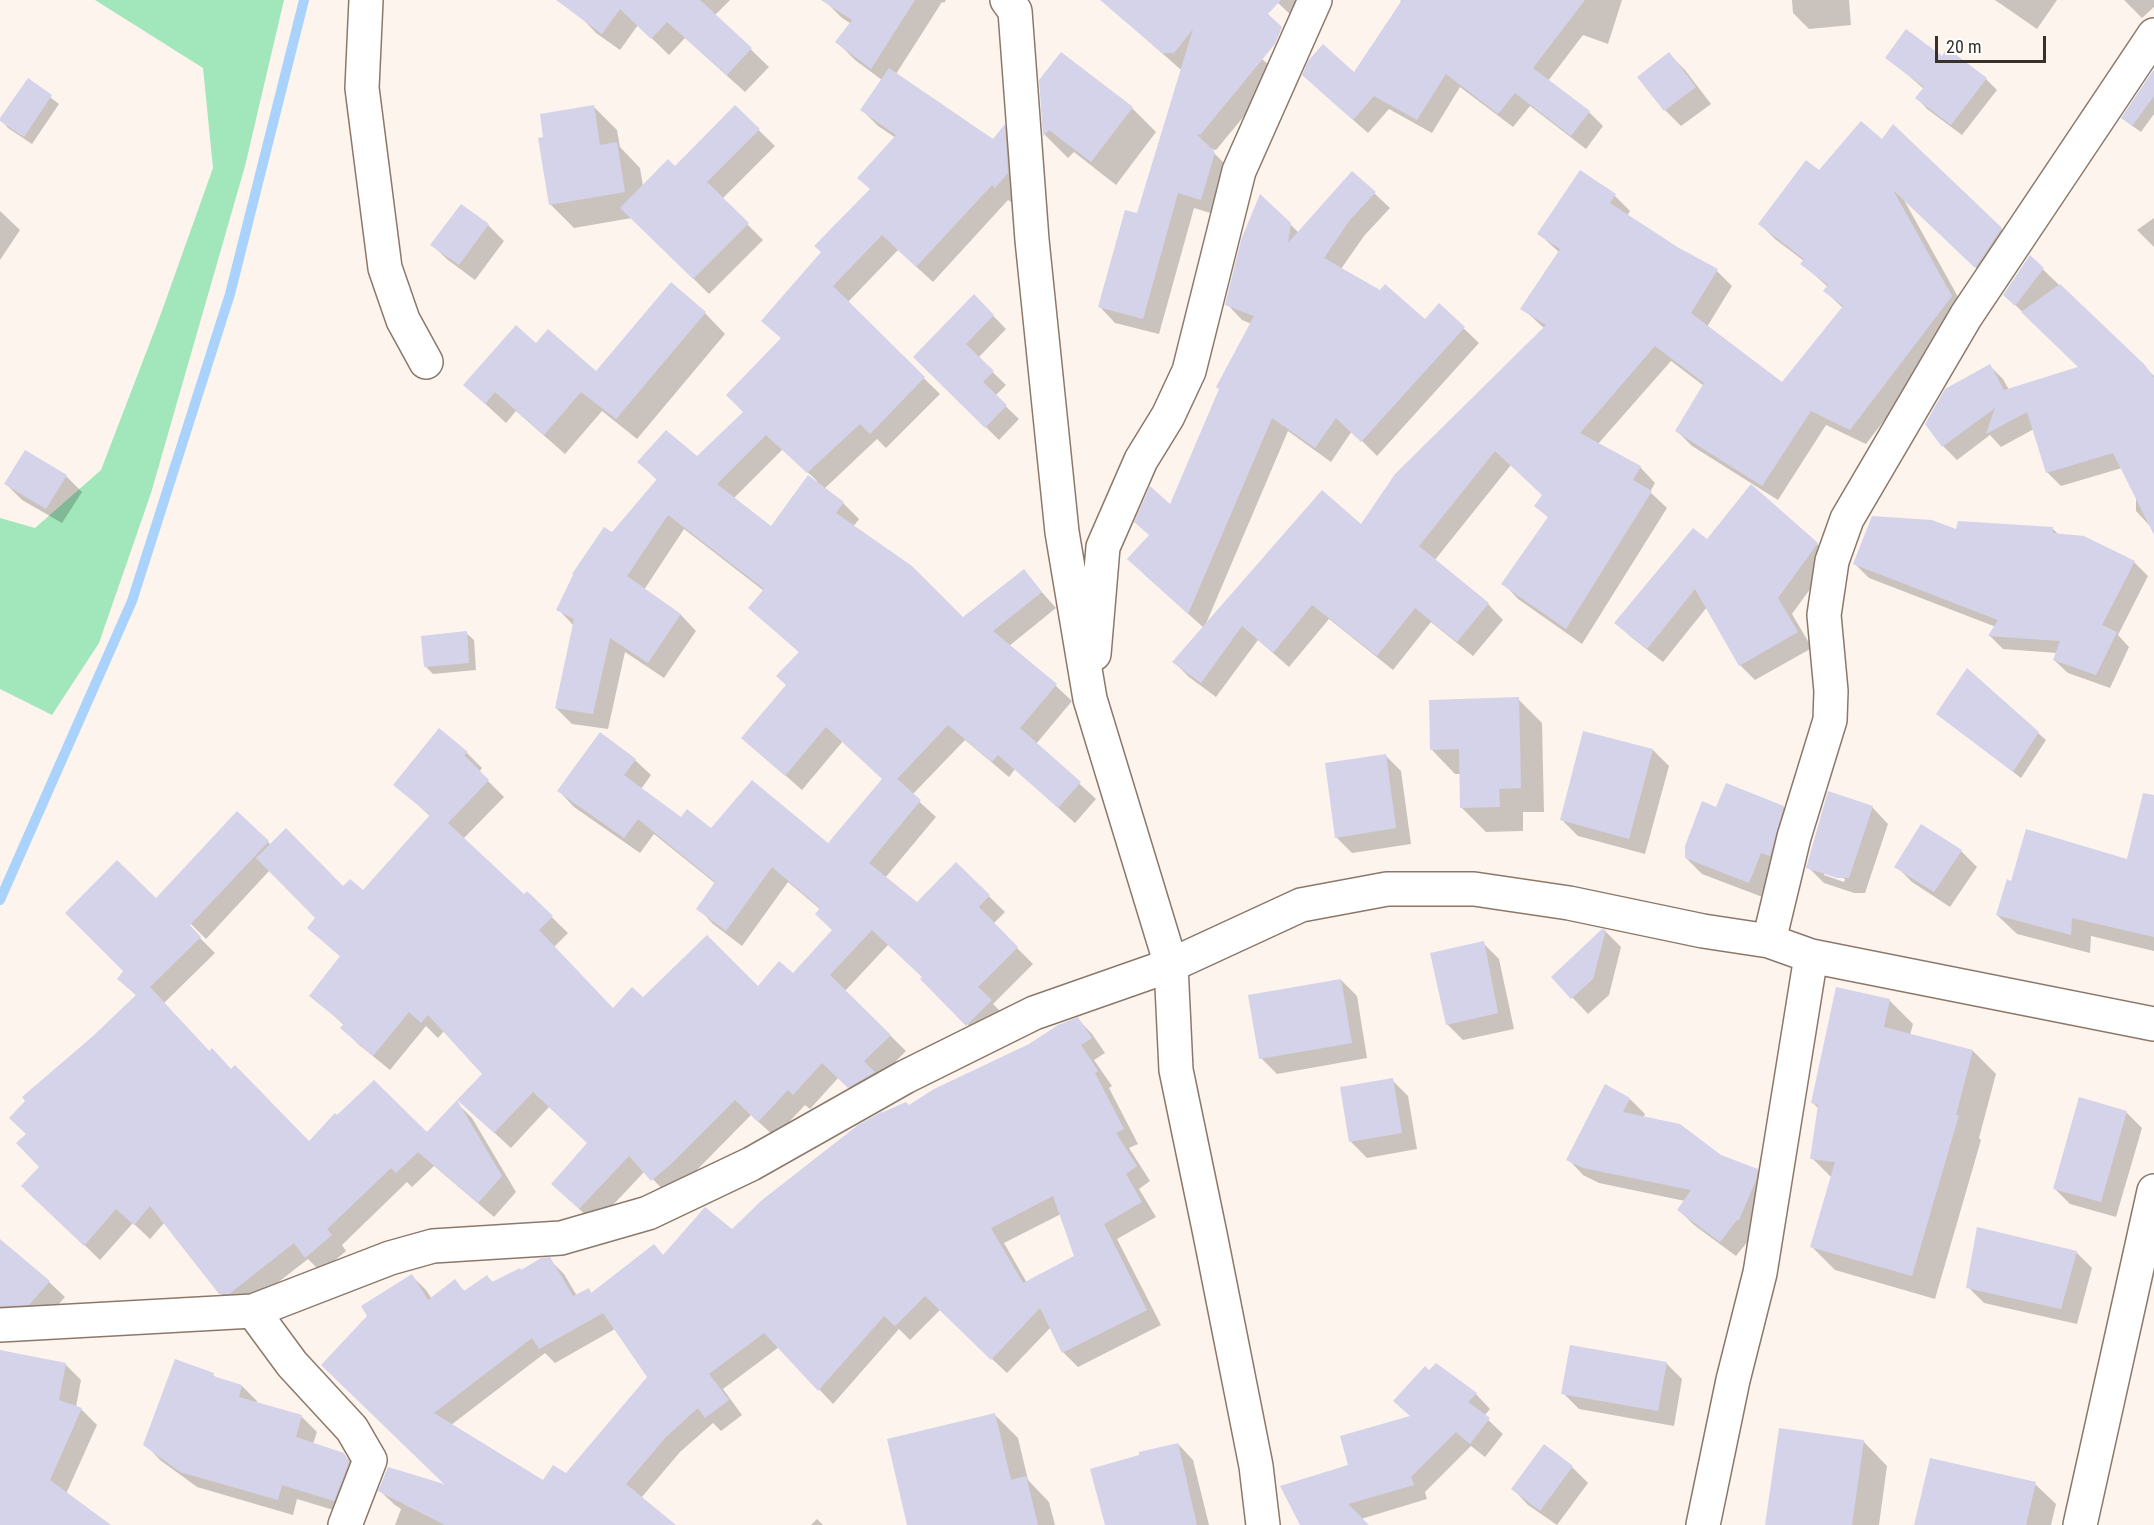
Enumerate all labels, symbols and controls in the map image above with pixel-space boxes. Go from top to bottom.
scale bar [1938,24,2049,62]
text: 20 m [1946,36,1981,57]

